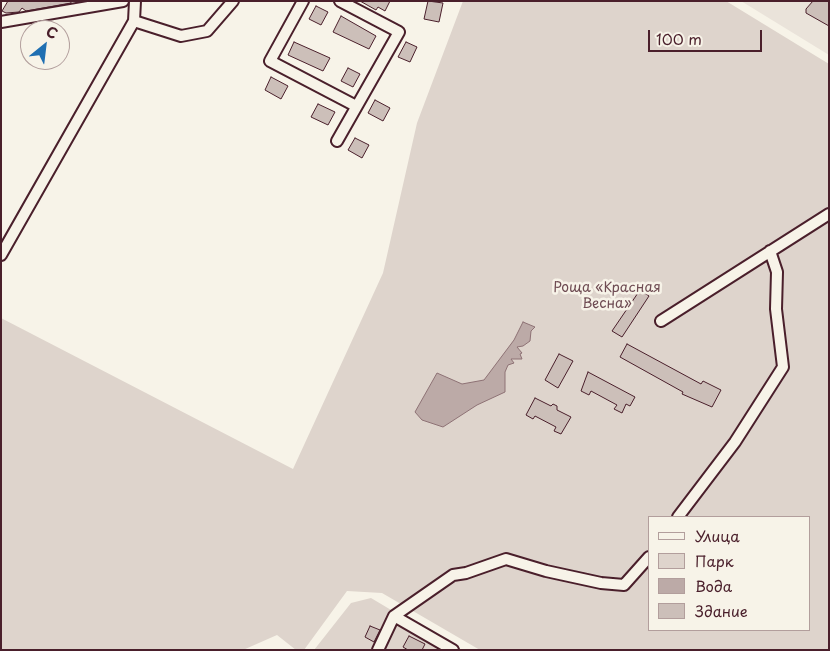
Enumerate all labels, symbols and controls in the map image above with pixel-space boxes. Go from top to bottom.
north arrow [20,20,70,70]
scale bar [650,20,764,52]
text: С [42,21,62,44]
text: 100 m [656,27,702,50]
park label: Роща «Красная Весна» [553,280,661,312]
legend [648,516,810,631]
text: Улица [695,524,740,547]
text: Парк [695,549,734,572]
text: Вода [695,574,732,597]
text: Здание [695,599,748,622]

